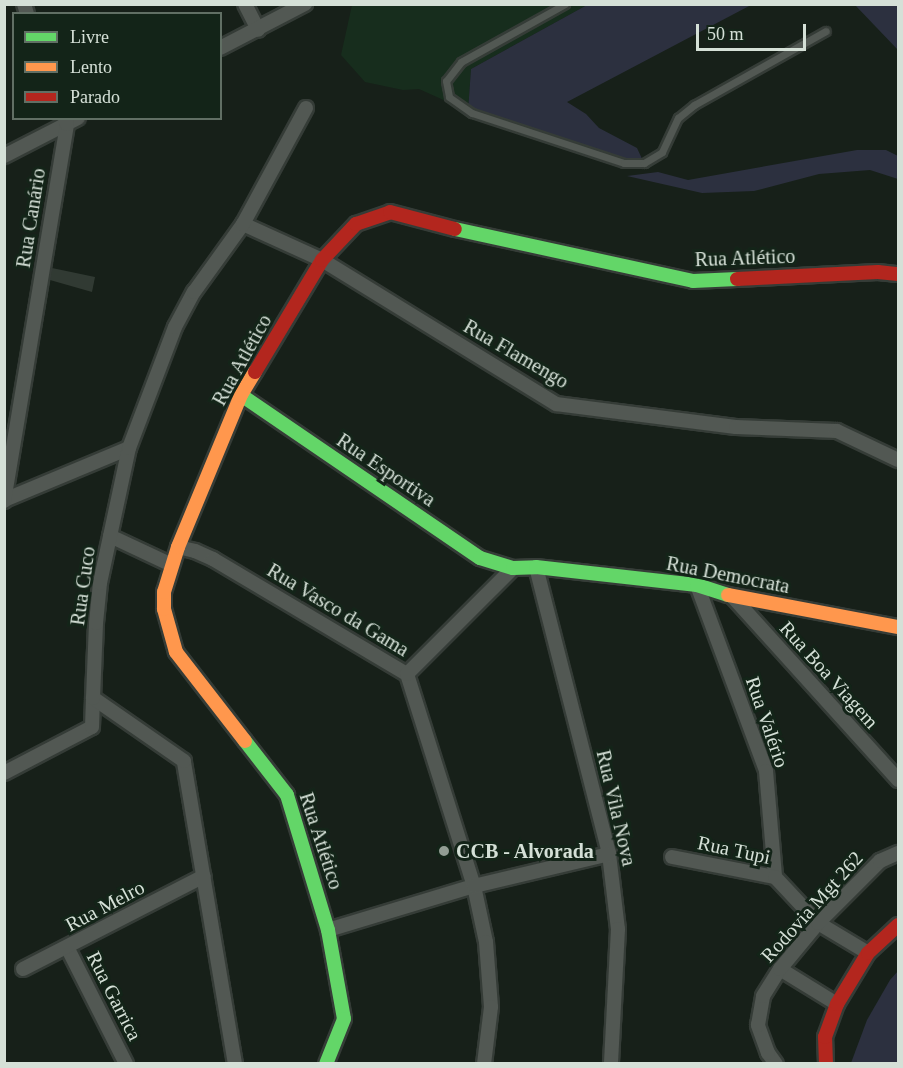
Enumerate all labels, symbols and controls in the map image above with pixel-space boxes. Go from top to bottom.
legend [12,12,222,120]
scale bar [699,12,808,50]
text: 50 m [707,24,744,44]
text: Livre [70,27,109,47]
text: Lento [70,57,112,77]
text: Parado [70,87,120,107]
street label: Rua Canário [11,166,51,270]
street label: Rua Atlético [694,244,796,272]
street label: Rua Atlético [207,310,277,410]
street label: Rua Flamengo [459,314,573,394]
street label: Rua Esportiva [332,428,440,512]
street label: Rua Cuco [66,545,100,627]
street label: Rua Democrata [664,551,792,599]
street label: Rua Vasco da Gama [263,558,413,662]
street label: Rua Boa Viagem [774,616,884,734]
street label: Rua Valério [740,673,794,771]
street label: Rua Vila Nova [591,747,641,869]
street label: Rua Atlético [294,789,348,893]
street label: Rua Tupi [695,831,773,869]
place label: CCB - Alvorada [456,839,595,863]
marker: CCB - Alvorada [437,844,451,858]
street label: Rodovia Mgt 262 [756,847,868,967]
street label: Rua Melro [61,875,149,937]
street label: Rua Garrica [81,947,147,1045]

